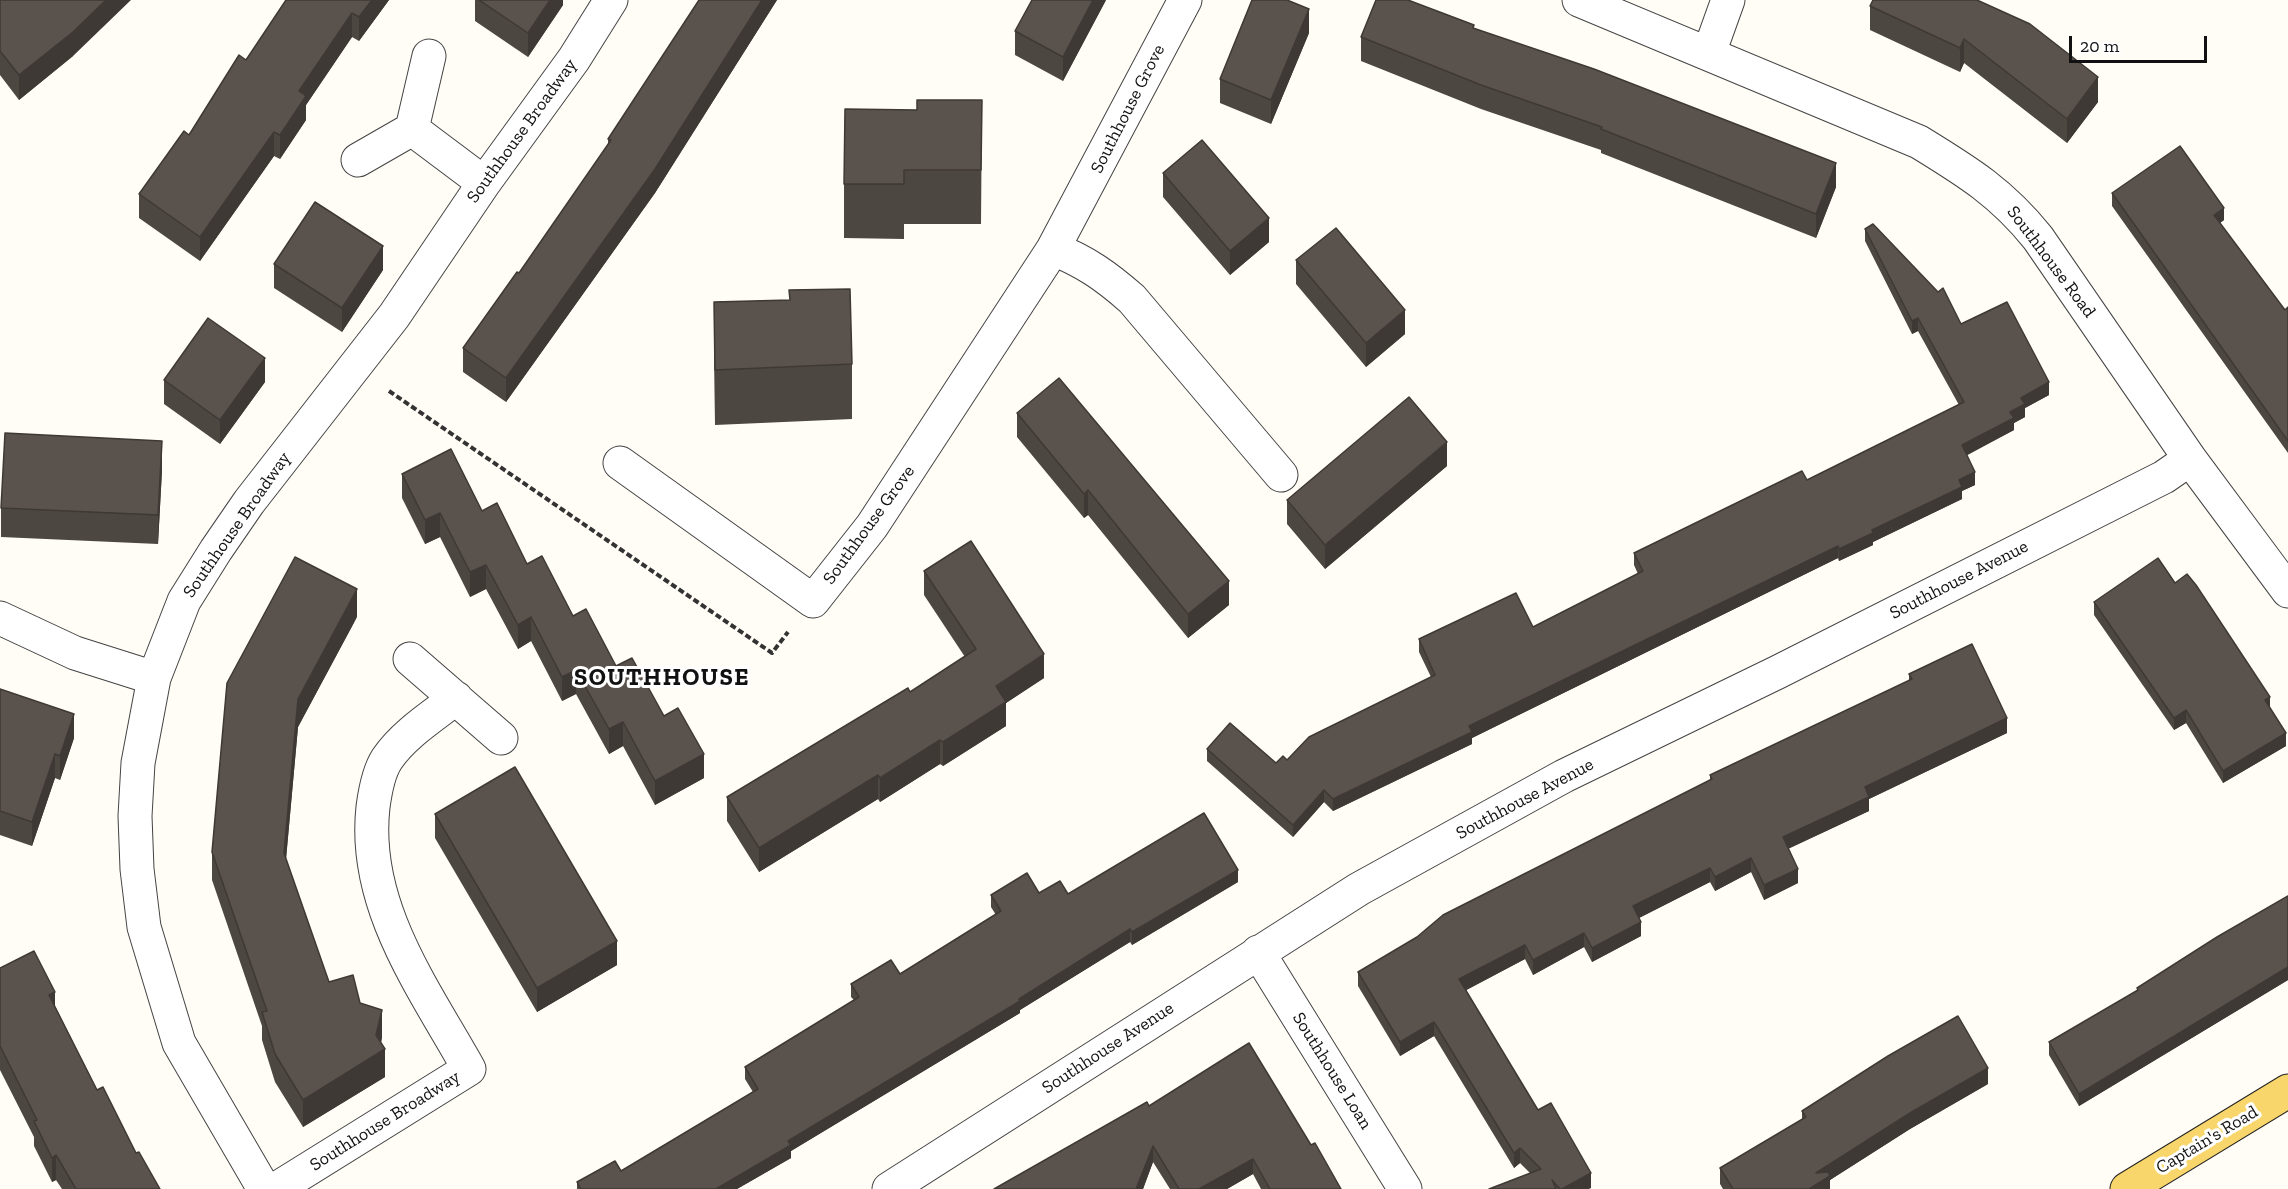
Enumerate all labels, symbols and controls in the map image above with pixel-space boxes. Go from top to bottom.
scale bar [2072,24,2210,62]
text: 20 m [2080,35,2119,57]
street label: Southhouse Grove [1086,41,1170,177]
street label: Southhouse Broadway [462,55,582,207]
street label: Southhouse Road [2002,202,2100,322]
street label: Southhouse Broadway [179,448,295,602]
street label: Southhouse Grove [819,461,919,589]
street label: Southhouse Avenue [1886,536,2032,624]
district label: SOUTHHOUSE [574,664,750,692]
street label: Southhouse Avenue [1453,754,1597,844]
street label: Southhouse Avenue [1038,997,1178,1099]
street label: Southhouse Loan [1287,1009,1377,1133]
street label: Southhouse Broadway [306,1066,464,1176]
street label: Captain's Road [2152,1101,2262,1179]

